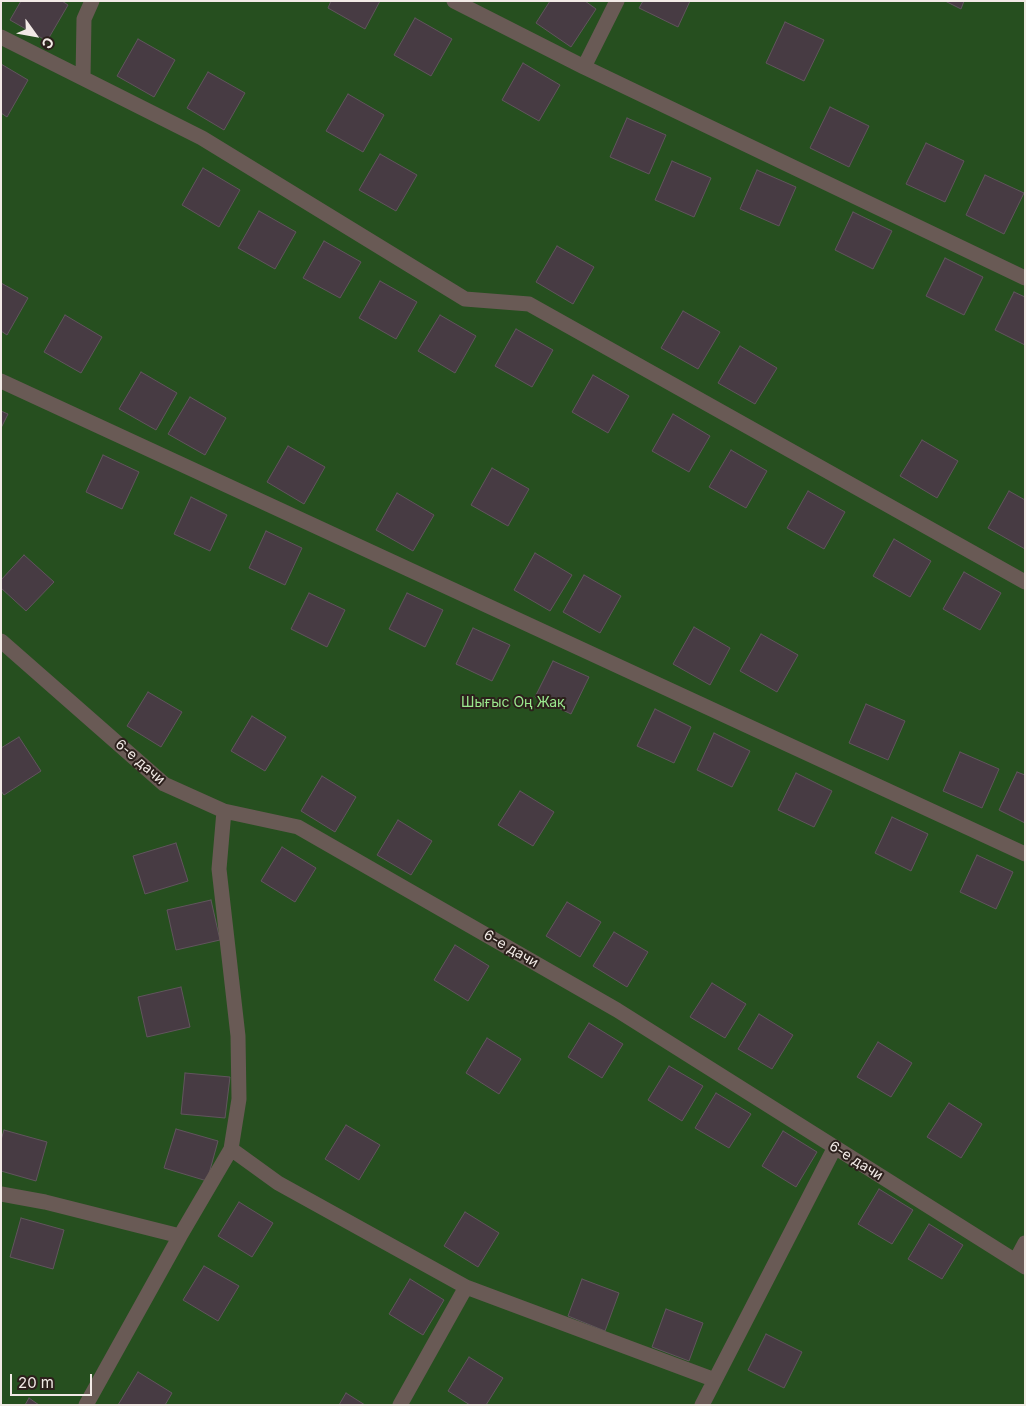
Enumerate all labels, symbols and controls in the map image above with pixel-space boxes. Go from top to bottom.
north arrow [10,10,60,60]
text: С [38,34,58,52]
park label: Шығыс Оң Жақ [461,695,565,711]
street label: 6-е дачи [112,736,168,788]
street label: 6-е дачи [481,927,541,971]
street label: 6-е дачи [826,1138,886,1184]
scale bar [12,1364,95,1396]
text: 20 m [18,1373,54,1392]

